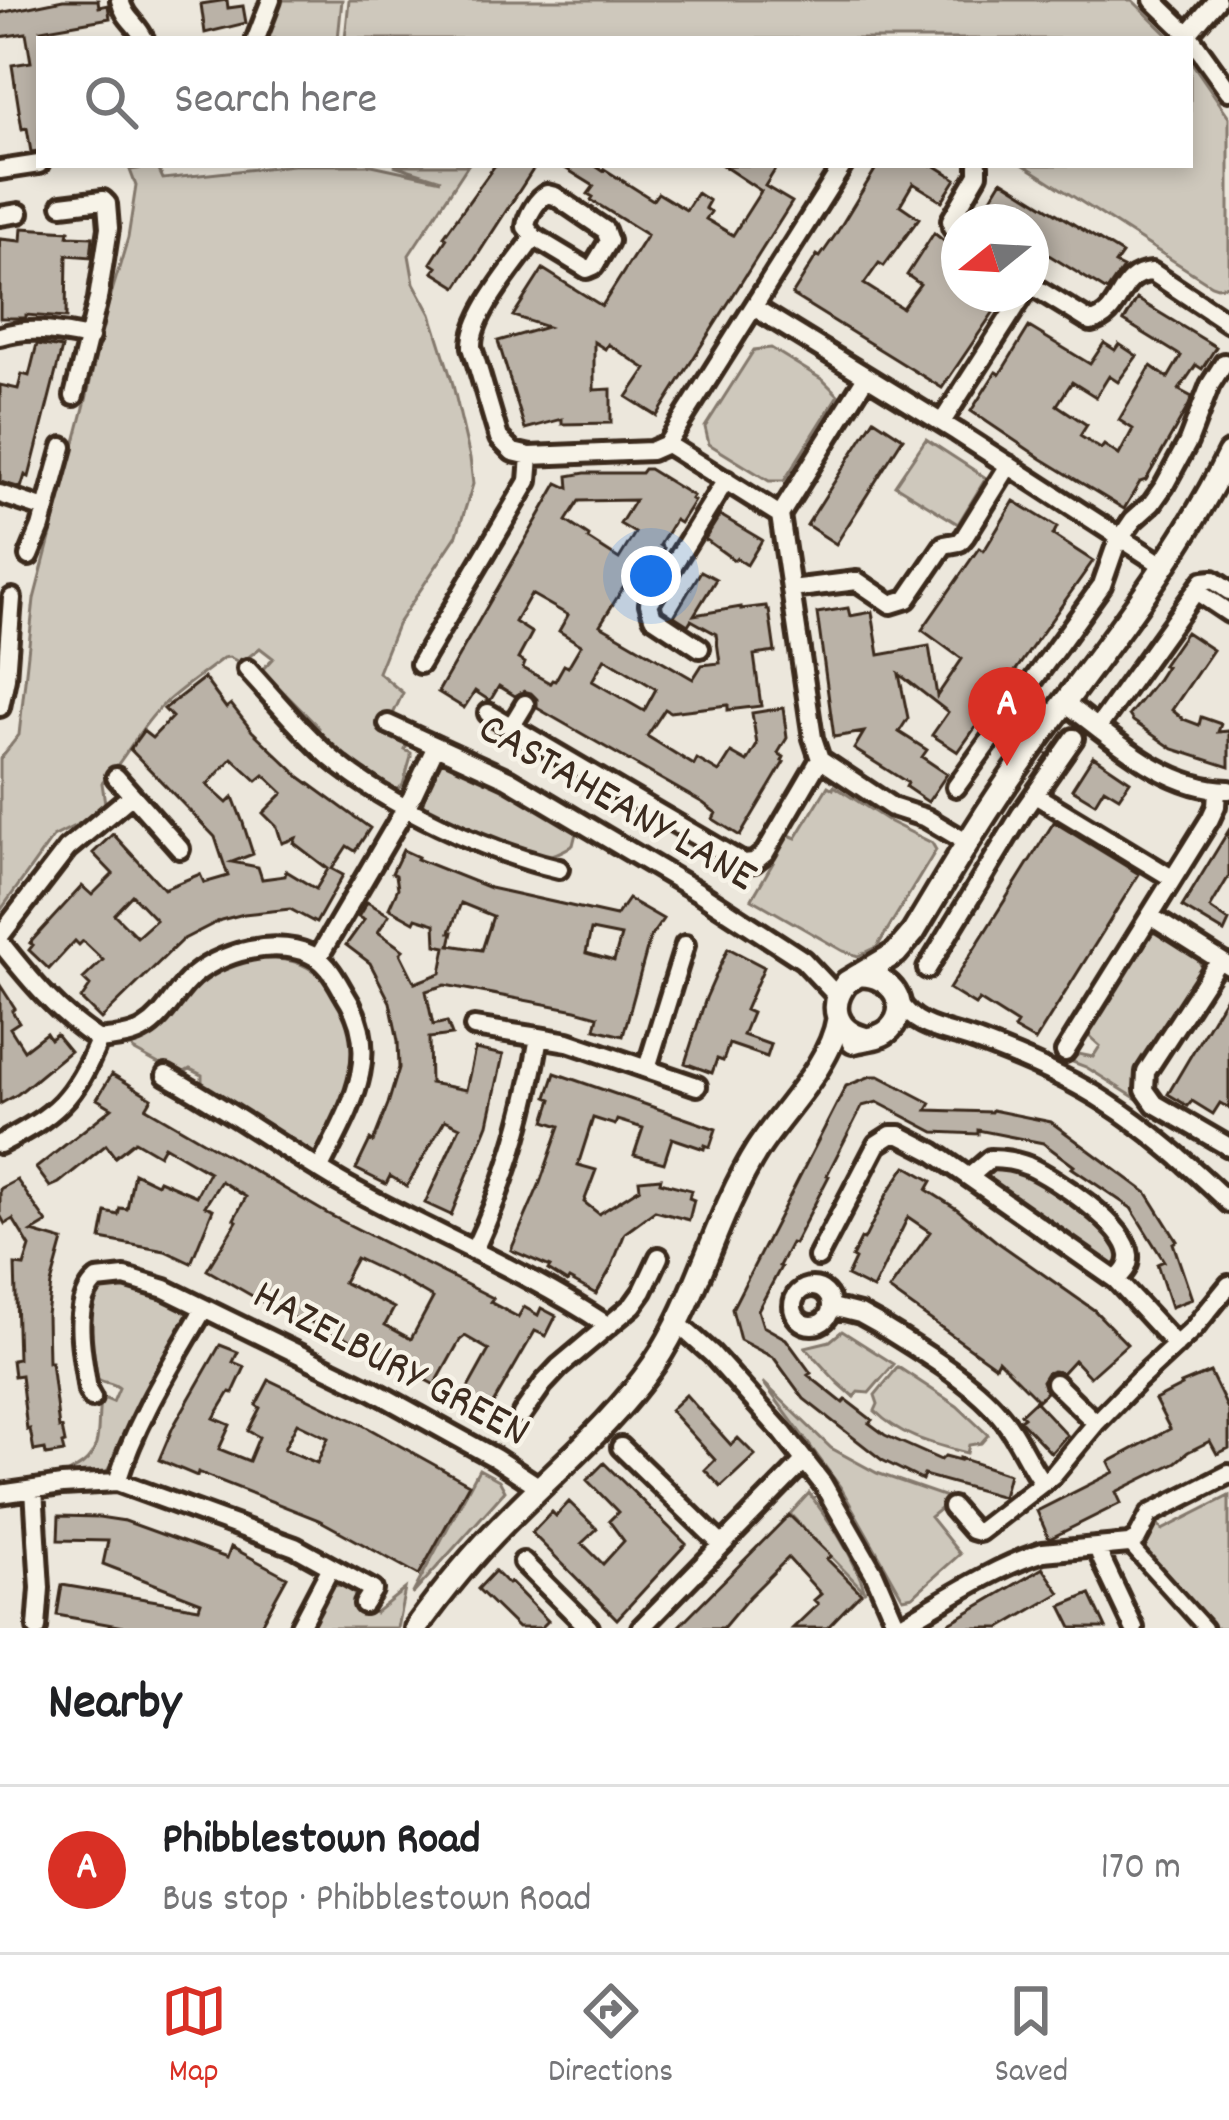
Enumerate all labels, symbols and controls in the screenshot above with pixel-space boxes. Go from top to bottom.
search box [36,36,1193,168]
icon: search [78,69,144,135]
text: Search here [174,70,377,134]
north arrow [941,204,1049,312]
your location [621,546,681,606]
pin: A [968,667,1046,766]
street label: CASTAHEANY LANE [465,699,767,911]
street label: HAZELBURY GREEN [240,1266,540,1466]
text: Nearby [48,1670,181,1742]
text: Phibblestown Road [162,1810,481,1874]
text: A [76,1842,98,1897]
text: 170 m [1101,1842,1181,1897]
text: Bus stop · Phibblestown Road [162,1874,592,1929]
tab: Map [161,1978,227,2097]
tab: Directions [548,1978,673,2097]
tab: Saved [995,1978,1068,2097]

